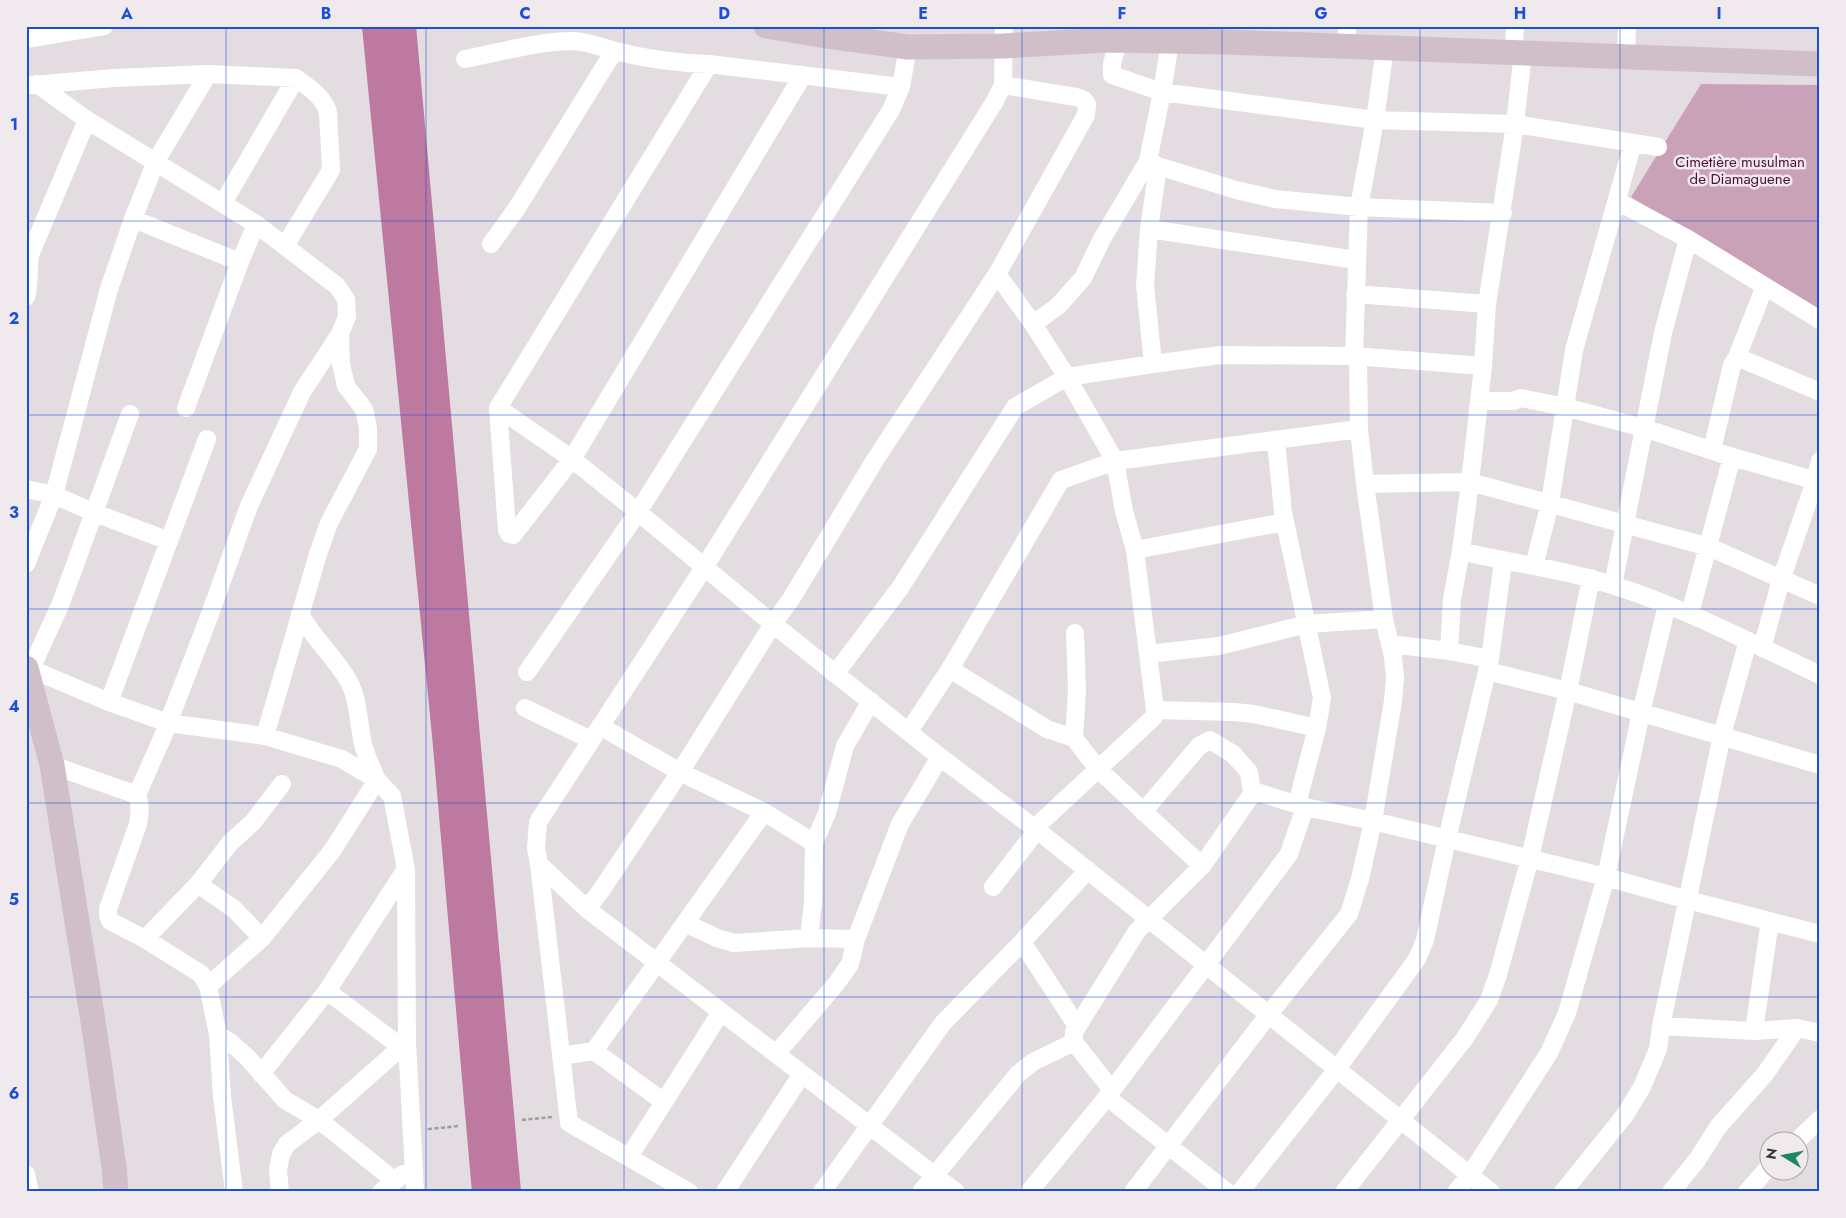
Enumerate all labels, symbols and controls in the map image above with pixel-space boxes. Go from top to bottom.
text: A [120,2,133,25]
text: B [321,2,331,25]
text: C [519,2,531,25]
text: D [718,2,730,25]
text: E [918,2,928,25]
text: F [1118,2,1126,25]
text: G [1314,2,1328,25]
text: H [1514,2,1526,25]
text: I [1716,2,1722,25]
text: 1 [10,113,18,136]
park label: Cimetière musulman de Diamaguene [1675,151,1805,190]
text: 2 [9,307,19,330]
text: 3 [9,501,19,524]
text: 4 [8,695,20,718]
text: 5 [9,888,19,911]
text: 6 [9,1082,19,1105]
north arrow [1758,1130,1808,1180]
text: N [1760,1147,1782,1161]

